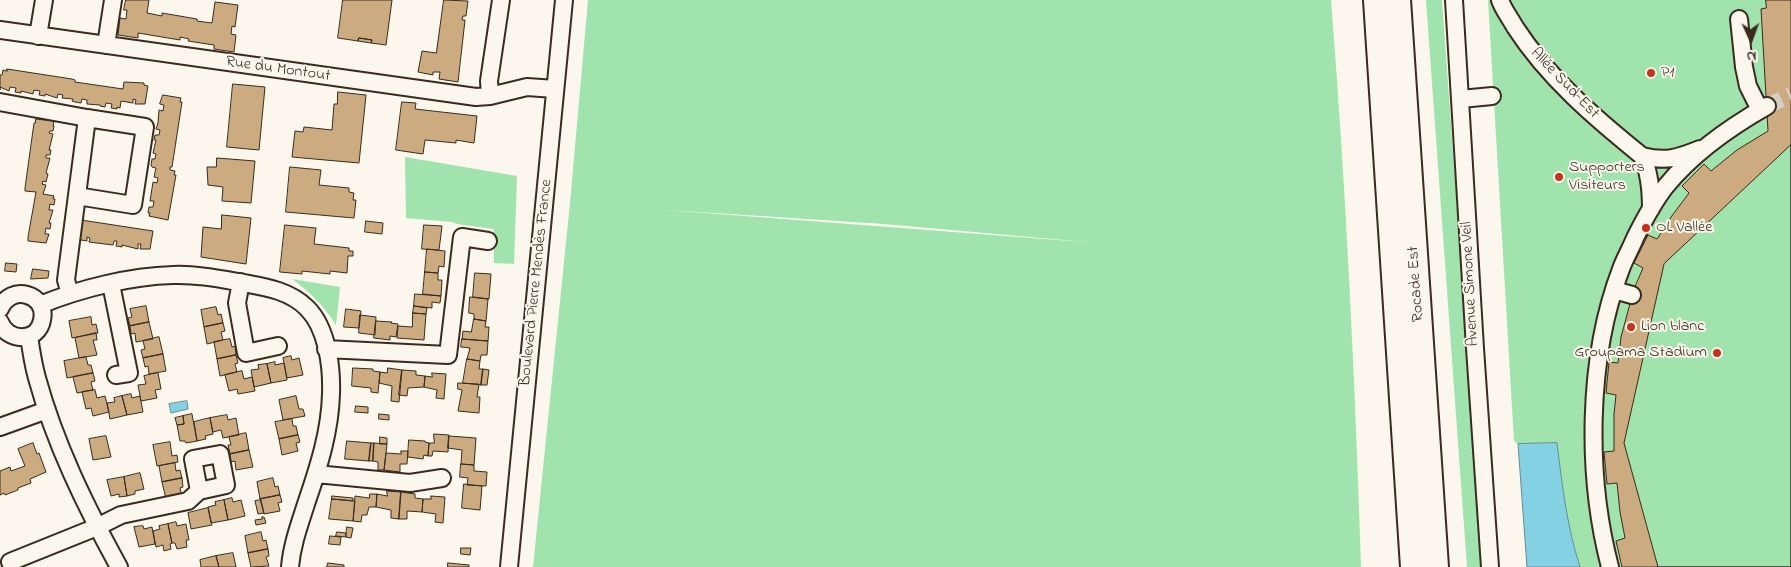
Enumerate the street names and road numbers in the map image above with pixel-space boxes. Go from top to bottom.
street label: Allée Sud-Est [1525,45,1603,123]
street label: Rue du Montout [225,53,331,87]
street label: Boulevard Pierre Mendès France [517,178,557,388]
street label: Avenue Simone Veil [1458,221,1484,347]
street label: Rocade Est [1405,245,1429,323]

